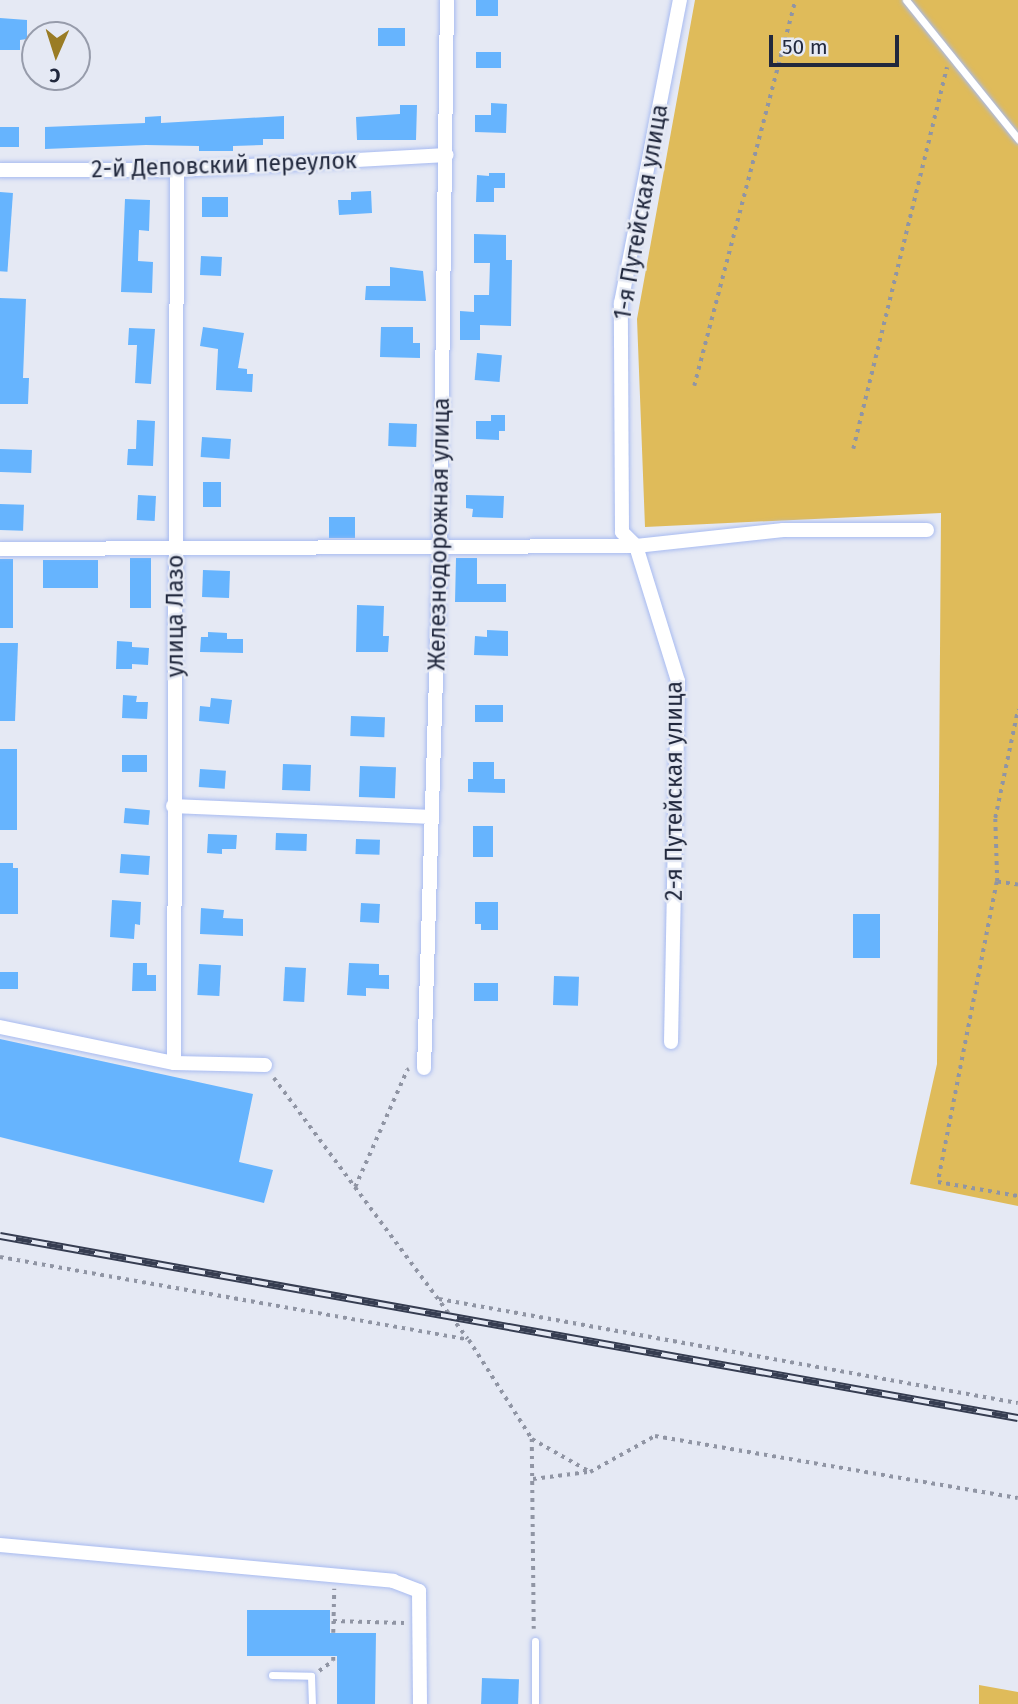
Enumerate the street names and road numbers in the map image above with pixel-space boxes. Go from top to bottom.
street label: 1-я Путейская улица [608,102,674,322]
street label: 2-й Деповский переулок [91,147,357,183]
street label: Железнодорожная улица [423,397,455,671]
street label: улица Лазо [161,555,189,677]
street label: 2-я Путейская улица [660,681,688,901]

